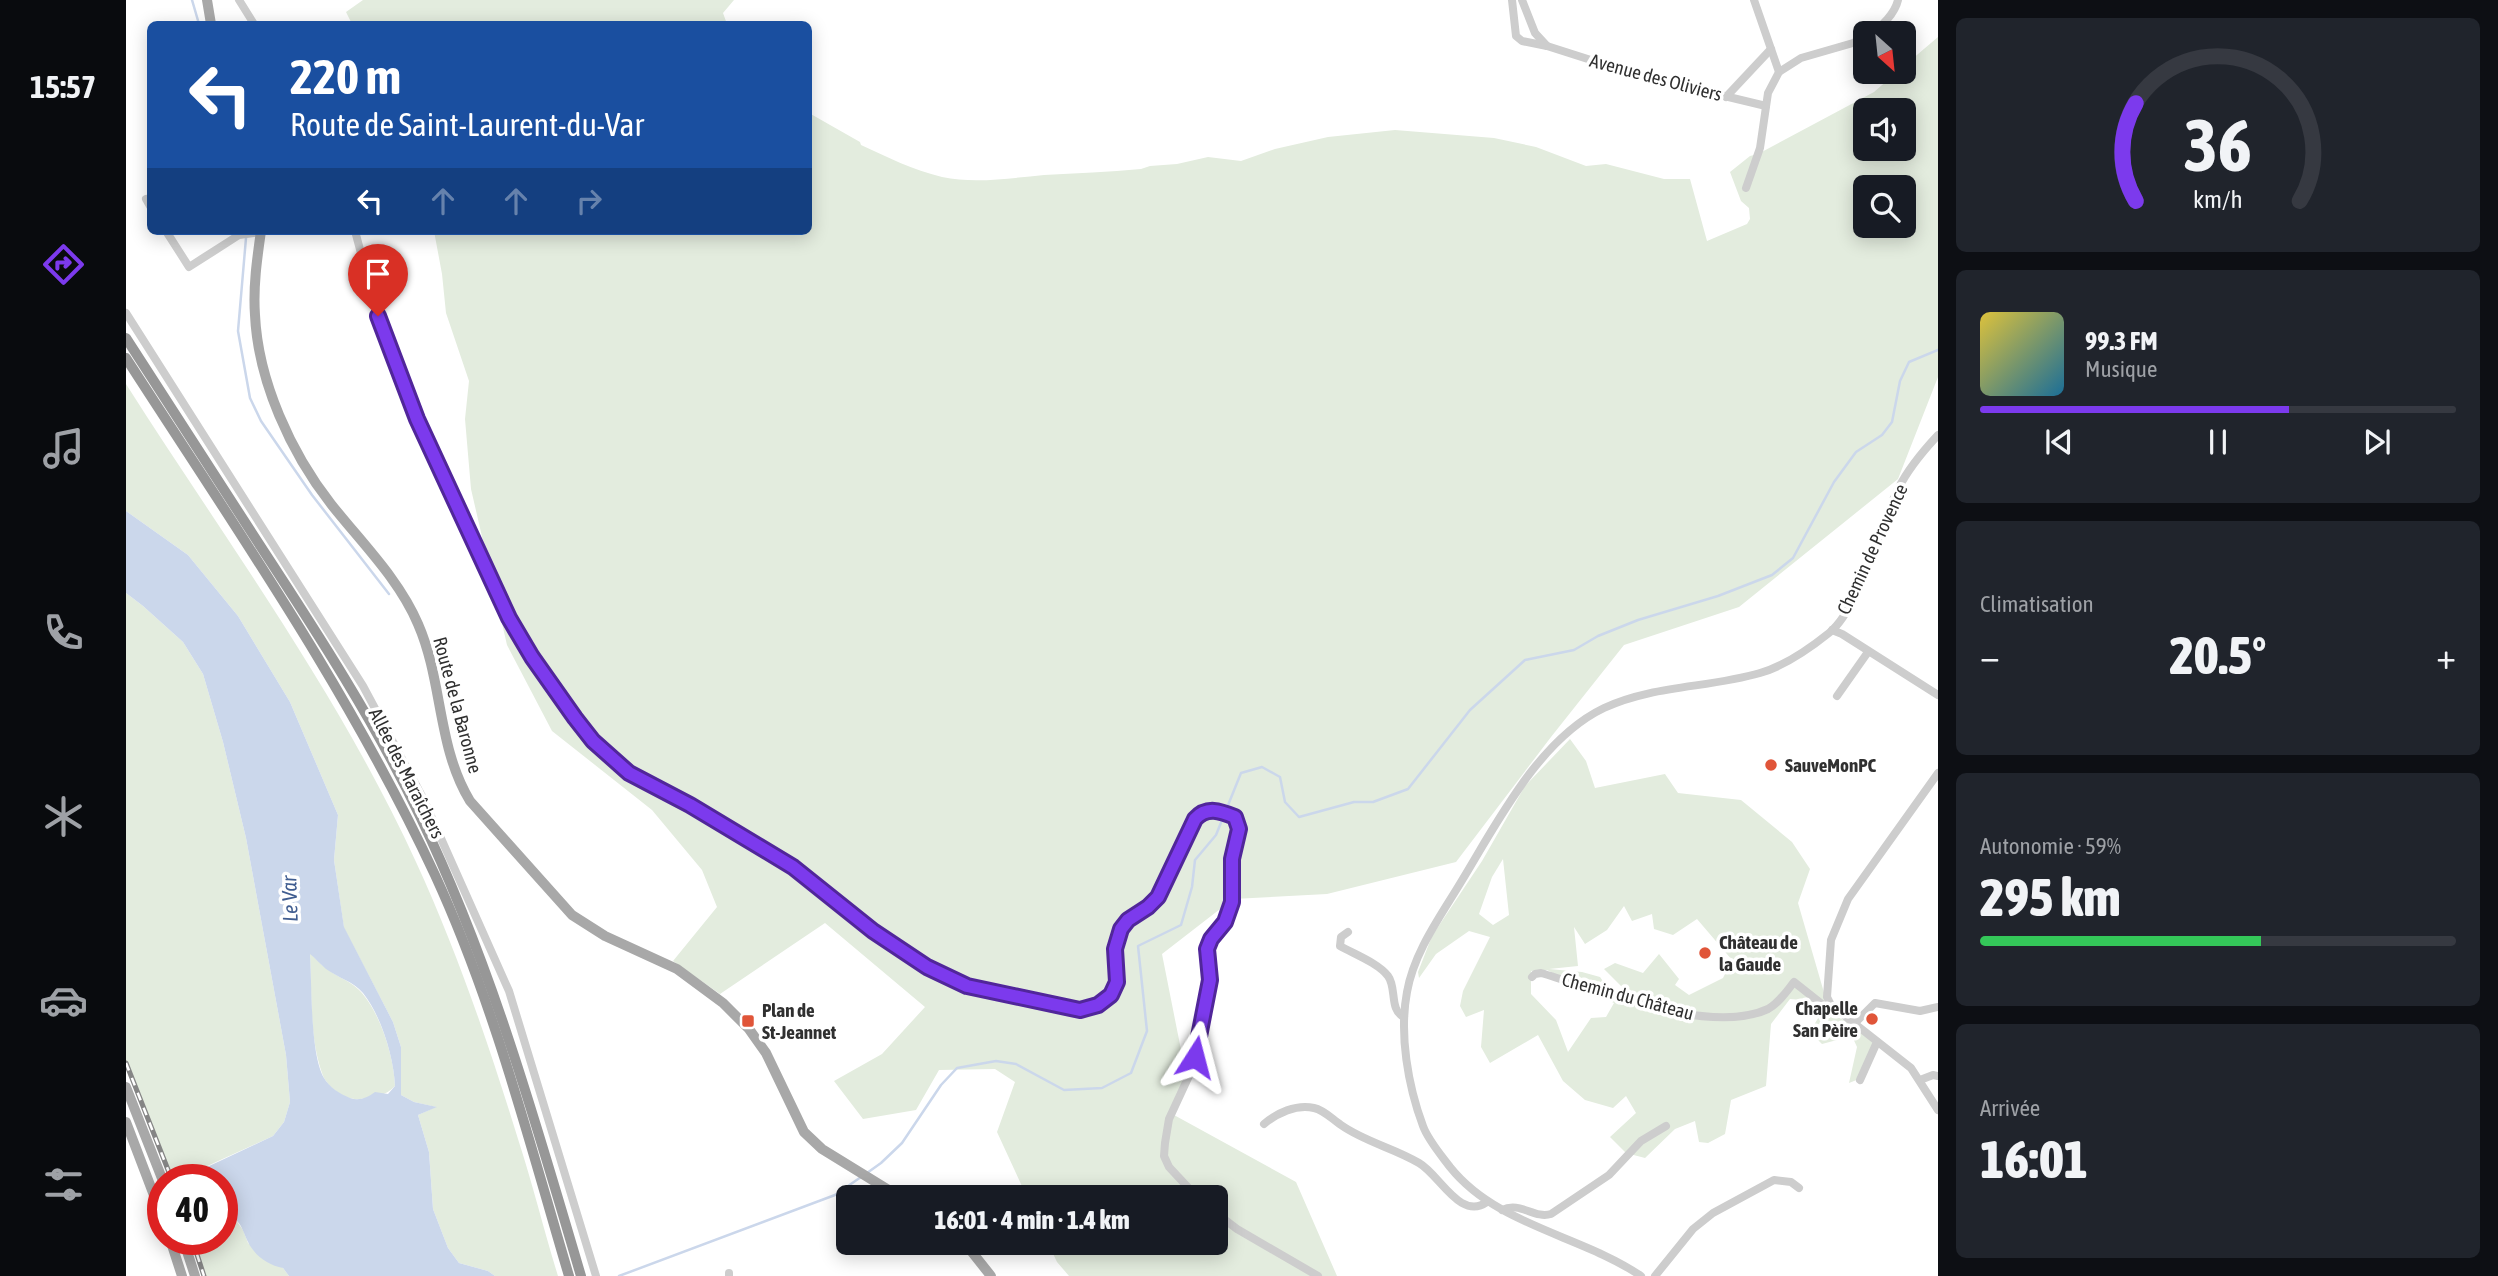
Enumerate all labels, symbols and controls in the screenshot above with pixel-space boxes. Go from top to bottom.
north arrow [1853,21,1916,84]
map controls [1853,21,1916,238]
text: 220 m [290,48,401,104]
icon: left [175,49,266,140]
street label: Avenue des Oliviers [1588,49,1725,105]
text: 15:57 [30,68,96,105]
button: sound [1853,98,1916,161]
text: 36 [2184,103,2252,186]
text: Route de Saint-Laurent-du-Var [290,106,644,143]
button: search [1853,175,1916,238]
icon: left [351,182,389,220]
icon: ahead [424,182,462,220]
icon: ahead [497,182,535,220]
icon: right [570,182,608,220]
text: km/h [2193,185,2243,213]
icon: directions [39,240,88,289]
pin [348,244,408,316]
icon: arrive [359,255,397,293]
text: 99.3 FM [2085,326,2158,356]
text: Musique [2085,356,2157,382]
icon: previous [2040,423,2078,461]
icon: pause [2199,423,2237,461]
icon: next [2358,423,2396,461]
icon: music [39,424,88,473]
street label: Chemin de Provence [1832,480,1912,618]
text: Climatisation [1980,591,2094,617]
icon: phone [39,608,88,657]
text: 20.5° [2170,625,2266,685]
street label: Route de la Baronne [429,634,487,776]
text: − [1980,634,2000,677]
text: + [2436,634,2456,677]
street label: Allée des Maraîchers [365,704,449,842]
place label: SauveMonPC [1785,754,1876,776]
marker: SauveMonPC [1763,757,1779,773]
icon: climate [39,792,88,841]
text: Autonomie · 59% [1980,833,2121,859]
text: 295 km [1980,867,2121,927]
water label: Le Var [276,875,302,922]
place label: Château de la Gaude [1719,931,1798,975]
marker: Château de la Gaude [1697,945,1713,961]
street label: Chemin du Château [1560,968,1696,1024]
icon: car [39,976,88,1025]
place label: Chapelle San Pèire [1793,997,1858,1041]
place label: Plan de St-Jeannet [762,999,837,1043]
marker: Chapelle San Pèire [1864,1011,1880,1027]
marker: Plan de St-Jeannet [740,1013,756,1029]
position arrow [1158,1020,1232,1094]
text: Arrivée [1980,1095,2040,1121]
text: 16:01 [1980,1129,2088,1189]
icon: filters [39,1160,88,1209]
speed limit sign: 40 [147,1164,238,1255]
text: 16:01 · 4 min · 1.4 km [934,1205,1130,1235]

